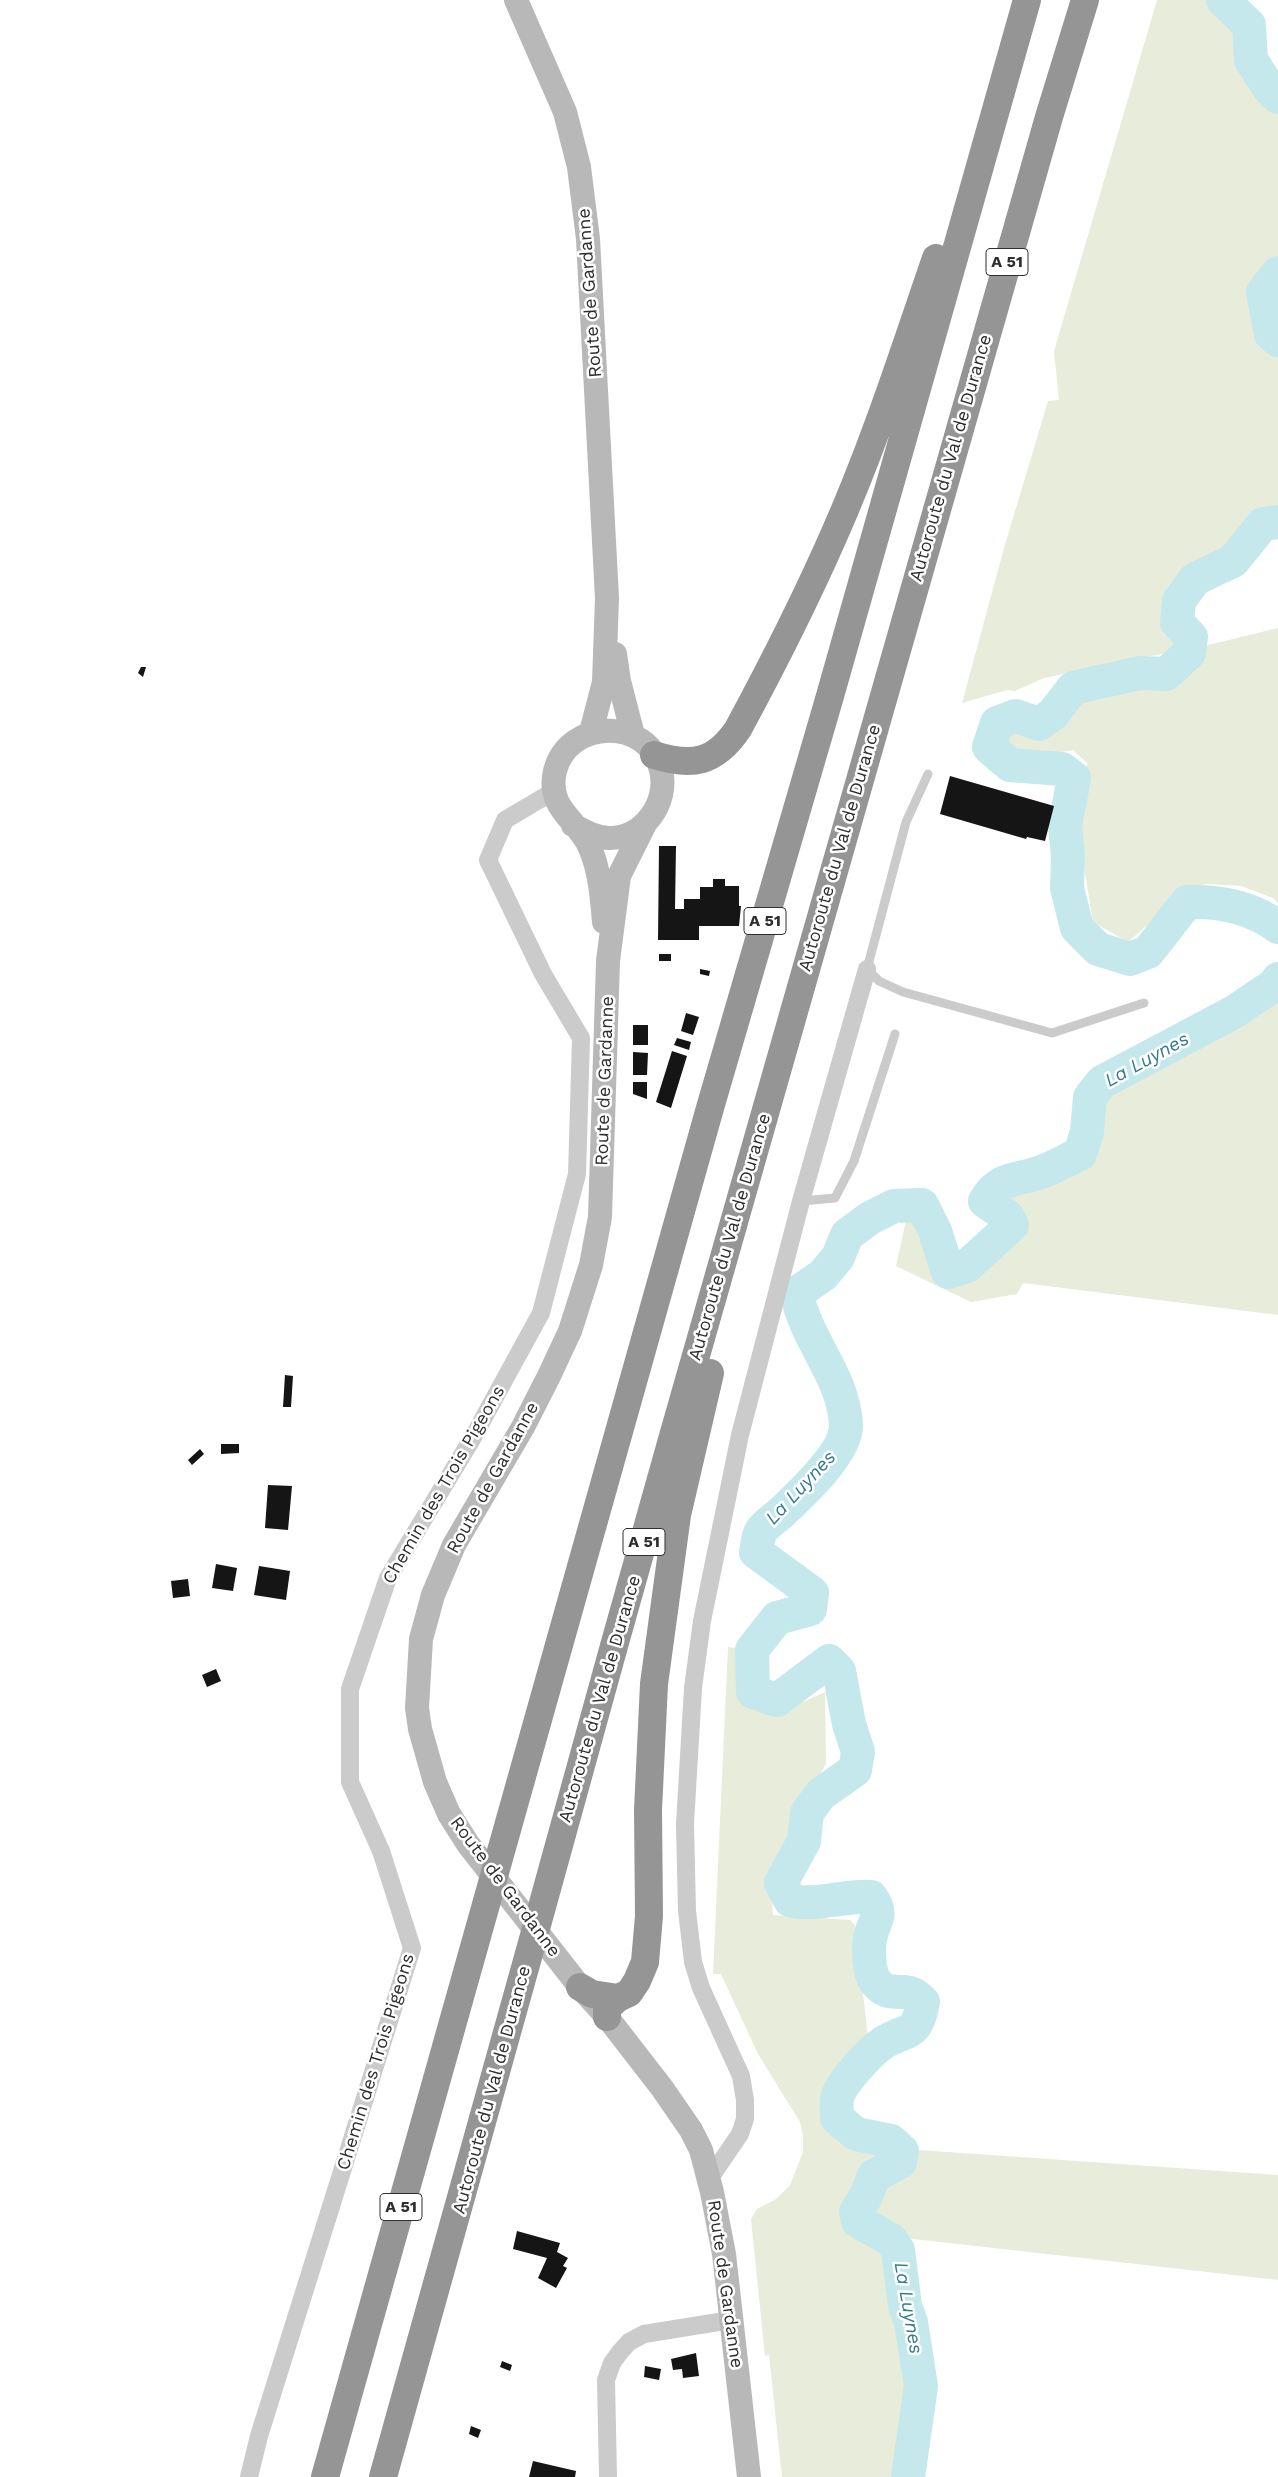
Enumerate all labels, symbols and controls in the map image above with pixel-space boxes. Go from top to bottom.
street label: Route de Gardanne [573,208,607,378]
road number: A 51 [986,248,1028,276]
street label: Autoroute du Val de Durance [905,332,997,584]
street label: Autoroute du Val de Durance [794,722,886,974]
road number: A 51 [744,908,786,934]
street label: Route de Gardanne [591,996,619,1166]
water label: La Luynes [1101,1028,1193,1092]
street label: Autoroute du Val de Durance [684,1111,776,1363]
street label: Chemin des Trois Pigeons [378,1382,510,1588]
street label: Route de Gardanne [442,1398,544,1558]
water label: La Luynes [761,1446,841,1530]
road number: A 51 [623,1528,665,1555]
street label: Autoroute du Val de Durance [554,1573,646,1825]
street label: Route de Gardanne [445,1813,565,1961]
street label: Chemin des Trois Pigeons [333,1951,419,2173]
street label: Autoroute du Val de Durance [448,1964,536,2216]
road number: A 51 [380,2194,422,2220]
street label: Route de Gardanne [702,2198,748,2370]
water label: La Luynes [889,2260,927,2356]

